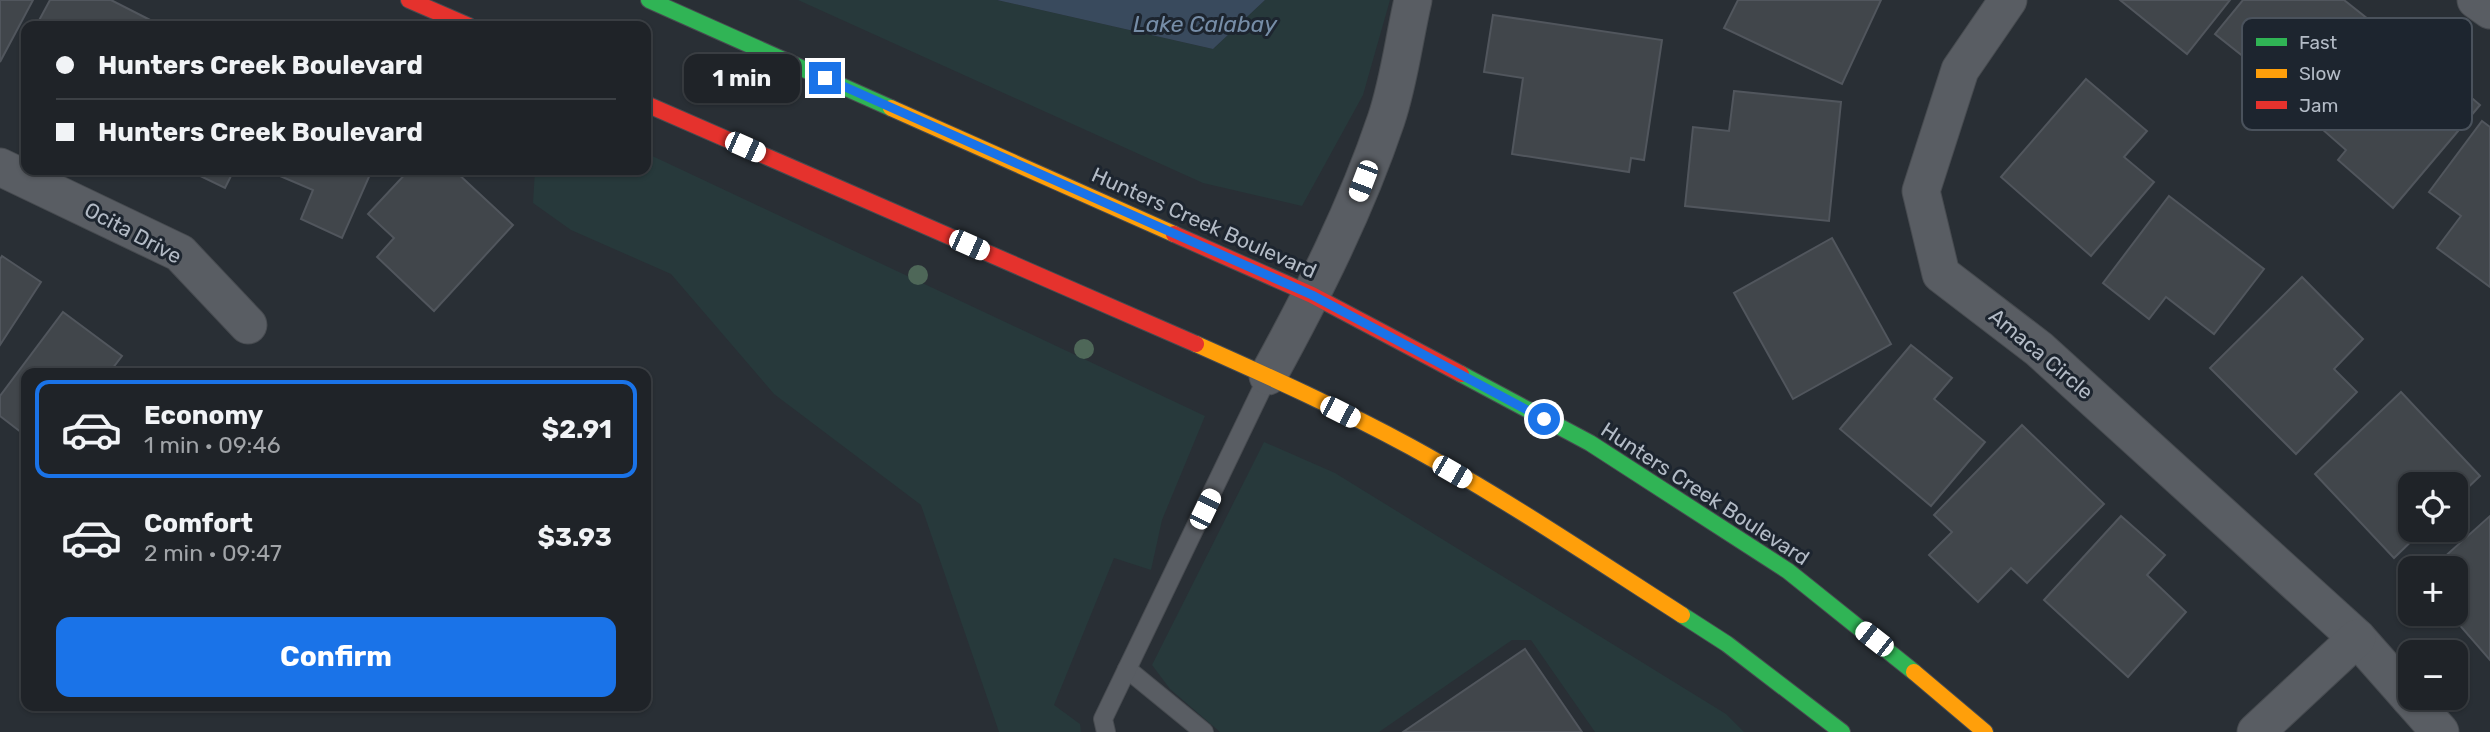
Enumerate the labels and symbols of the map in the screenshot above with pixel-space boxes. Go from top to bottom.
water label: Lake Calabay [1133,10,1278,38]
legend [2242,18,2472,130]
text: Fast [2299,31,2338,54]
callout: 1 min [685,54,800,102]
route end [809,62,841,94]
text: Slow [2299,62,2341,85]
text: Jam [2299,94,2338,117]
car [722,129,769,165]
car [1346,158,1381,204]
street label: Hunters Creek Boulevard [1088,162,1320,283]
street label: Ocita Drive [80,197,186,269]
car [946,227,993,263]
street label: Amaca Circle [1984,303,2098,404]
car [1317,393,1364,431]
route start [1528,403,1560,435]
street label: Hunters Creek Boulevard [1596,417,1814,570]
car [1429,452,1476,492]
car [1187,486,1224,532]
car [1851,618,1898,660]

